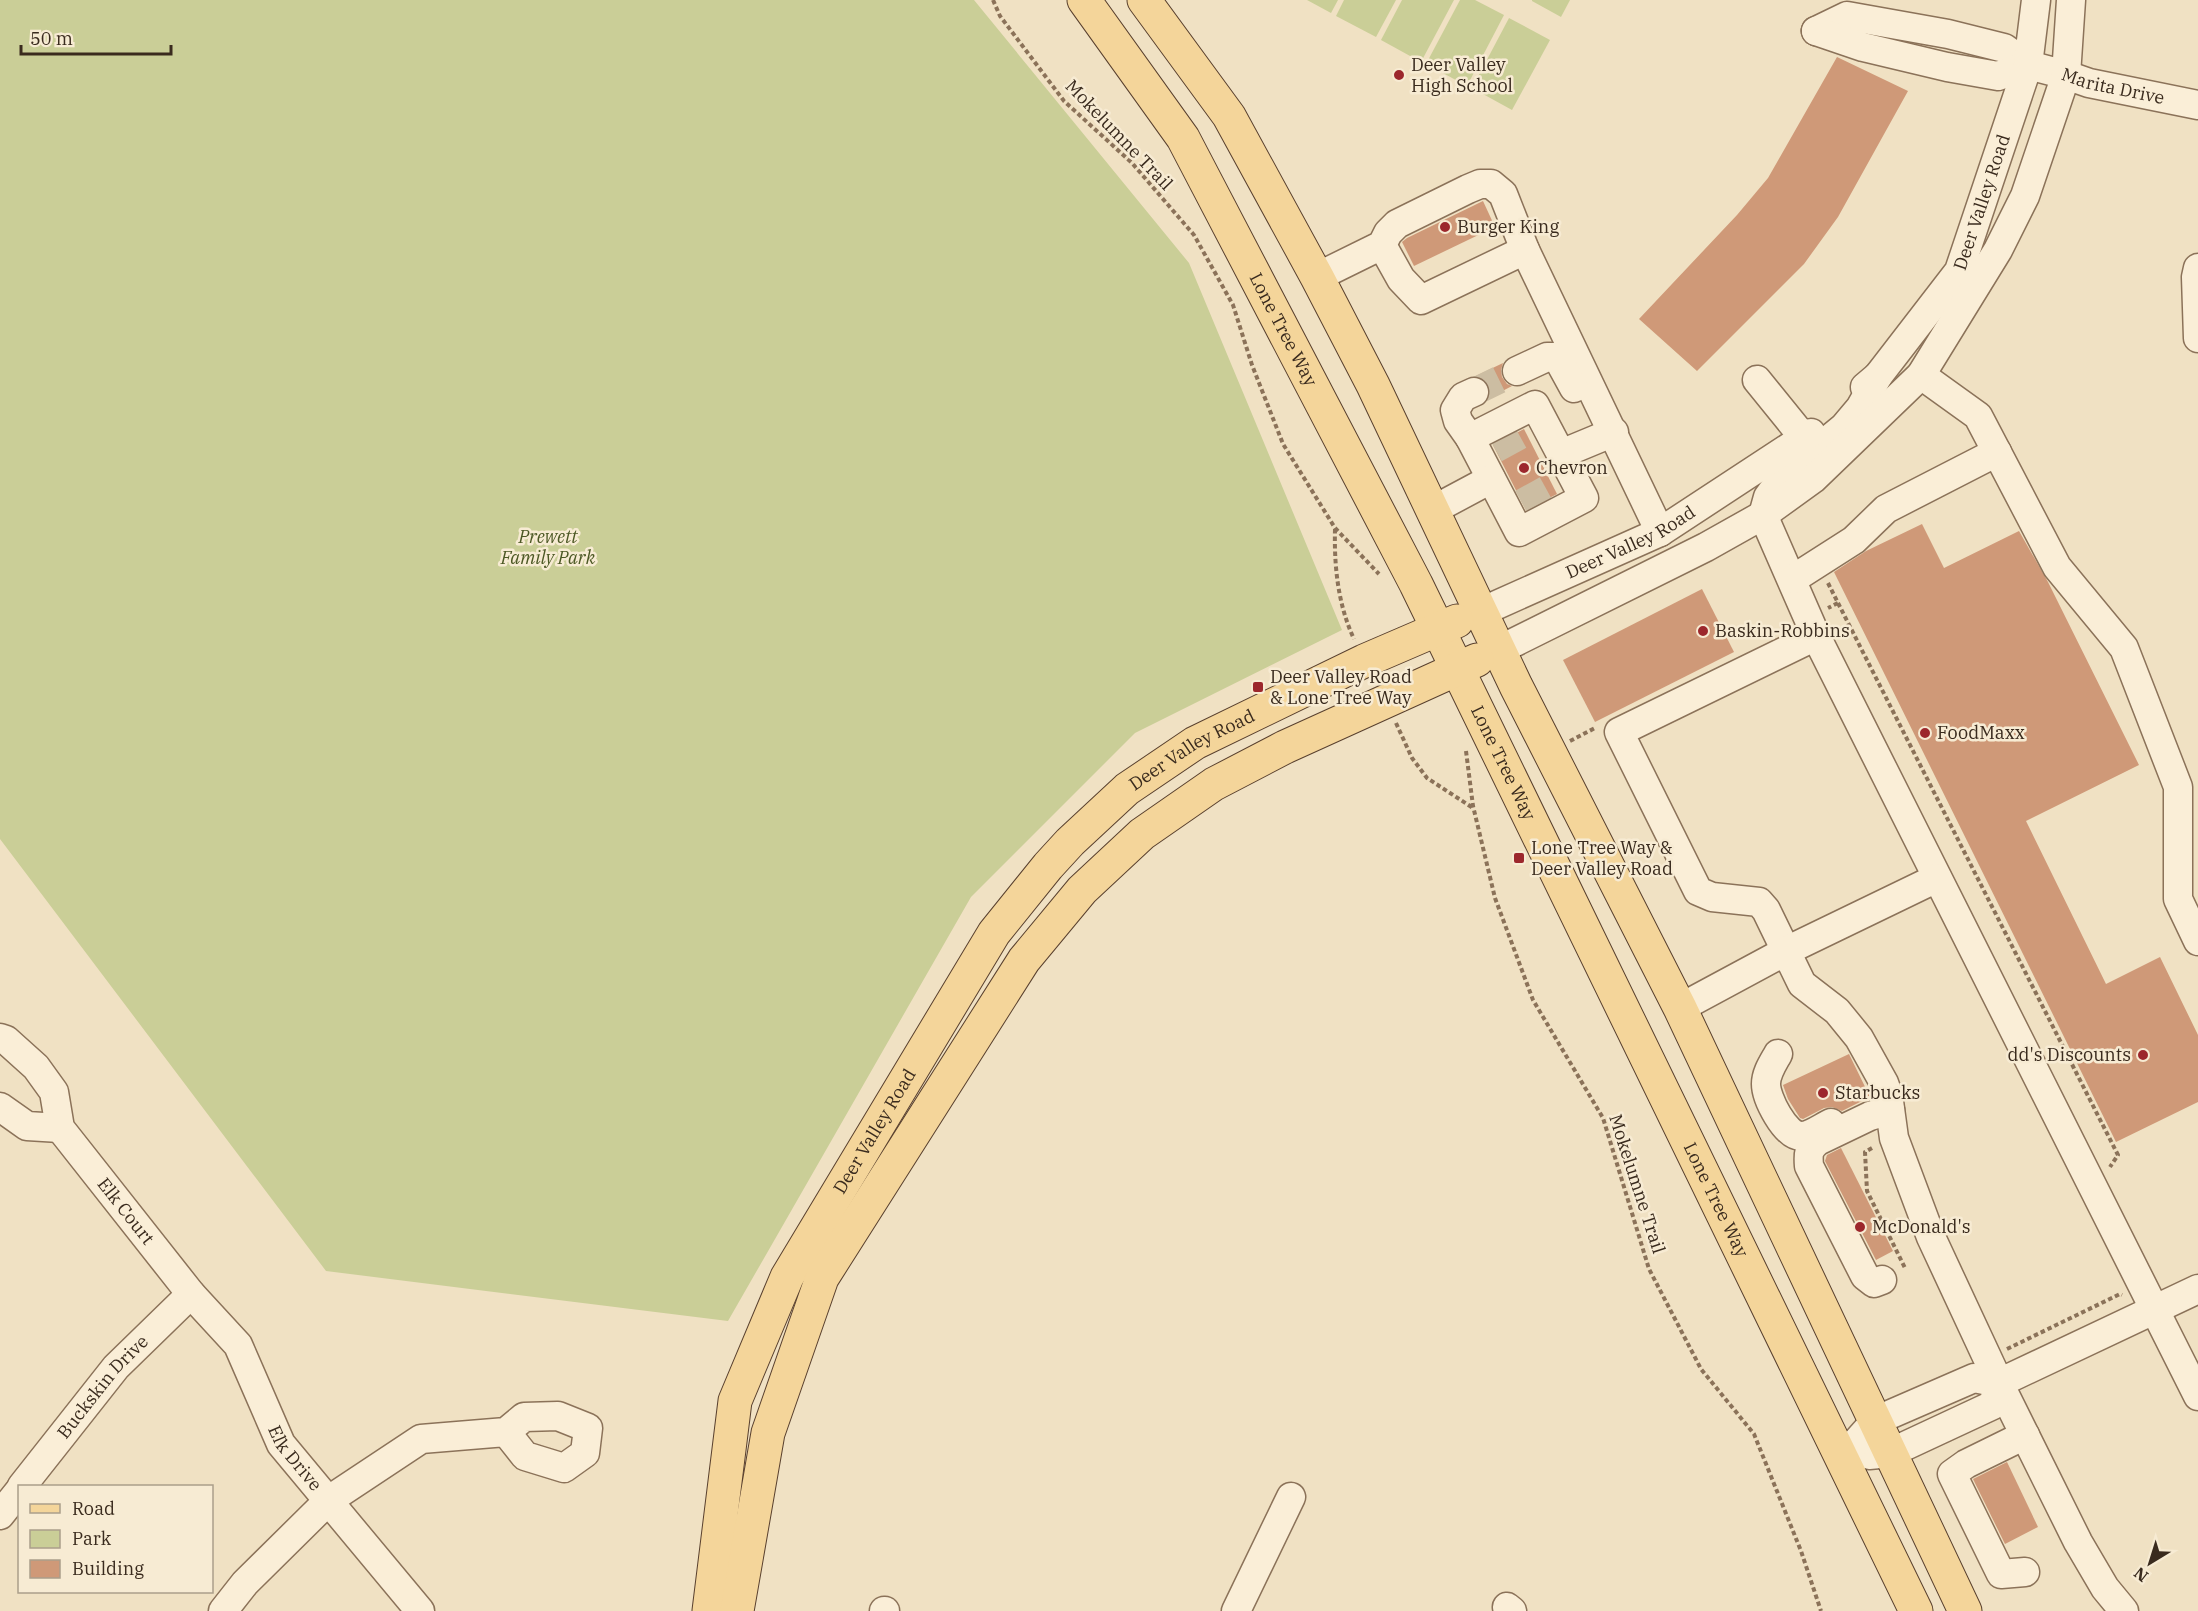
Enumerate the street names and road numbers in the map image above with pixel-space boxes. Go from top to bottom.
street label: Marita Drive [2059,62,2167,109]
street label: Mokelumne Trail [1061,74,1178,195]
street label: Deer Valley Road [1948,131,2015,273]
street label: Lone Tree Way [1244,269,1323,390]
street label: Deer Valley Road [1562,500,1699,584]
street label: Lone Tree Way [1466,702,1541,824]
street label: Deer Valley Road [1124,704,1258,795]
street label: Deer Valley Road [828,1064,921,1198]
street label: Mokelumne Trail [1604,1111,1671,1256]
street label: Lone Tree Way [1679,1138,1754,1261]
street label: Elk Court [93,1173,160,1249]
street label: Buckskin Drive [52,1330,153,1443]
street label: Elk Drive [263,1422,327,1495]

